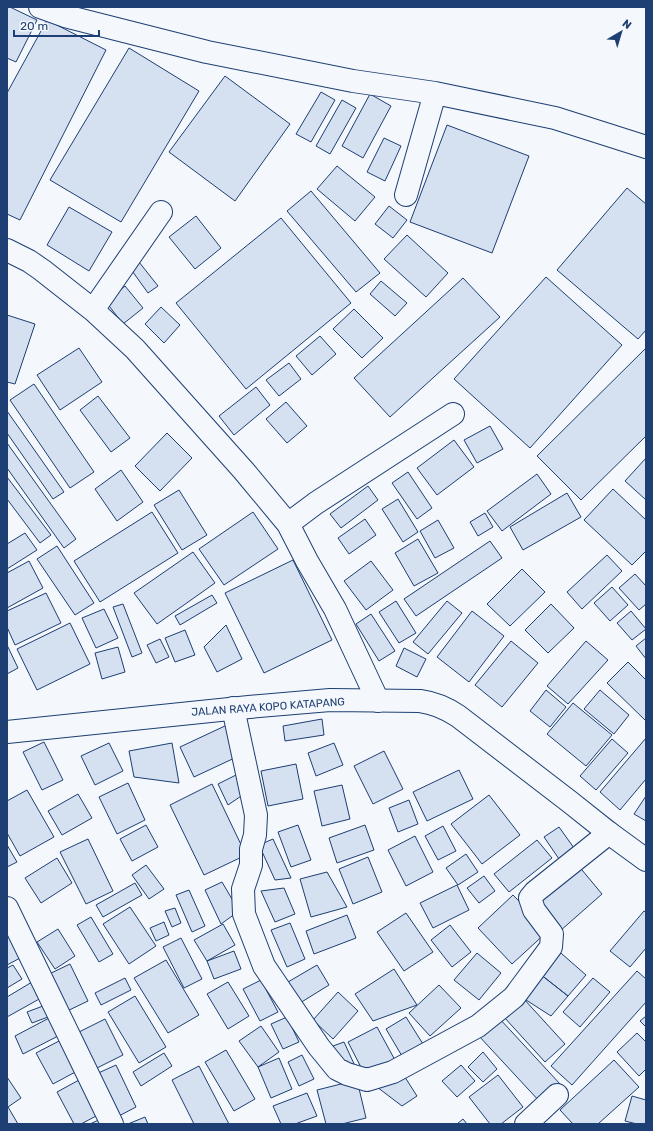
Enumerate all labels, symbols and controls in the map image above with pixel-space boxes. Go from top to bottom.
scale bar [14,12,99,38]
north arrow [601,12,641,52]
text: N [620,17,634,32]
text: 20 m [20,19,48,33]
street label: JALAN RAYA KOPO KATAPANG [191,695,345,719]

